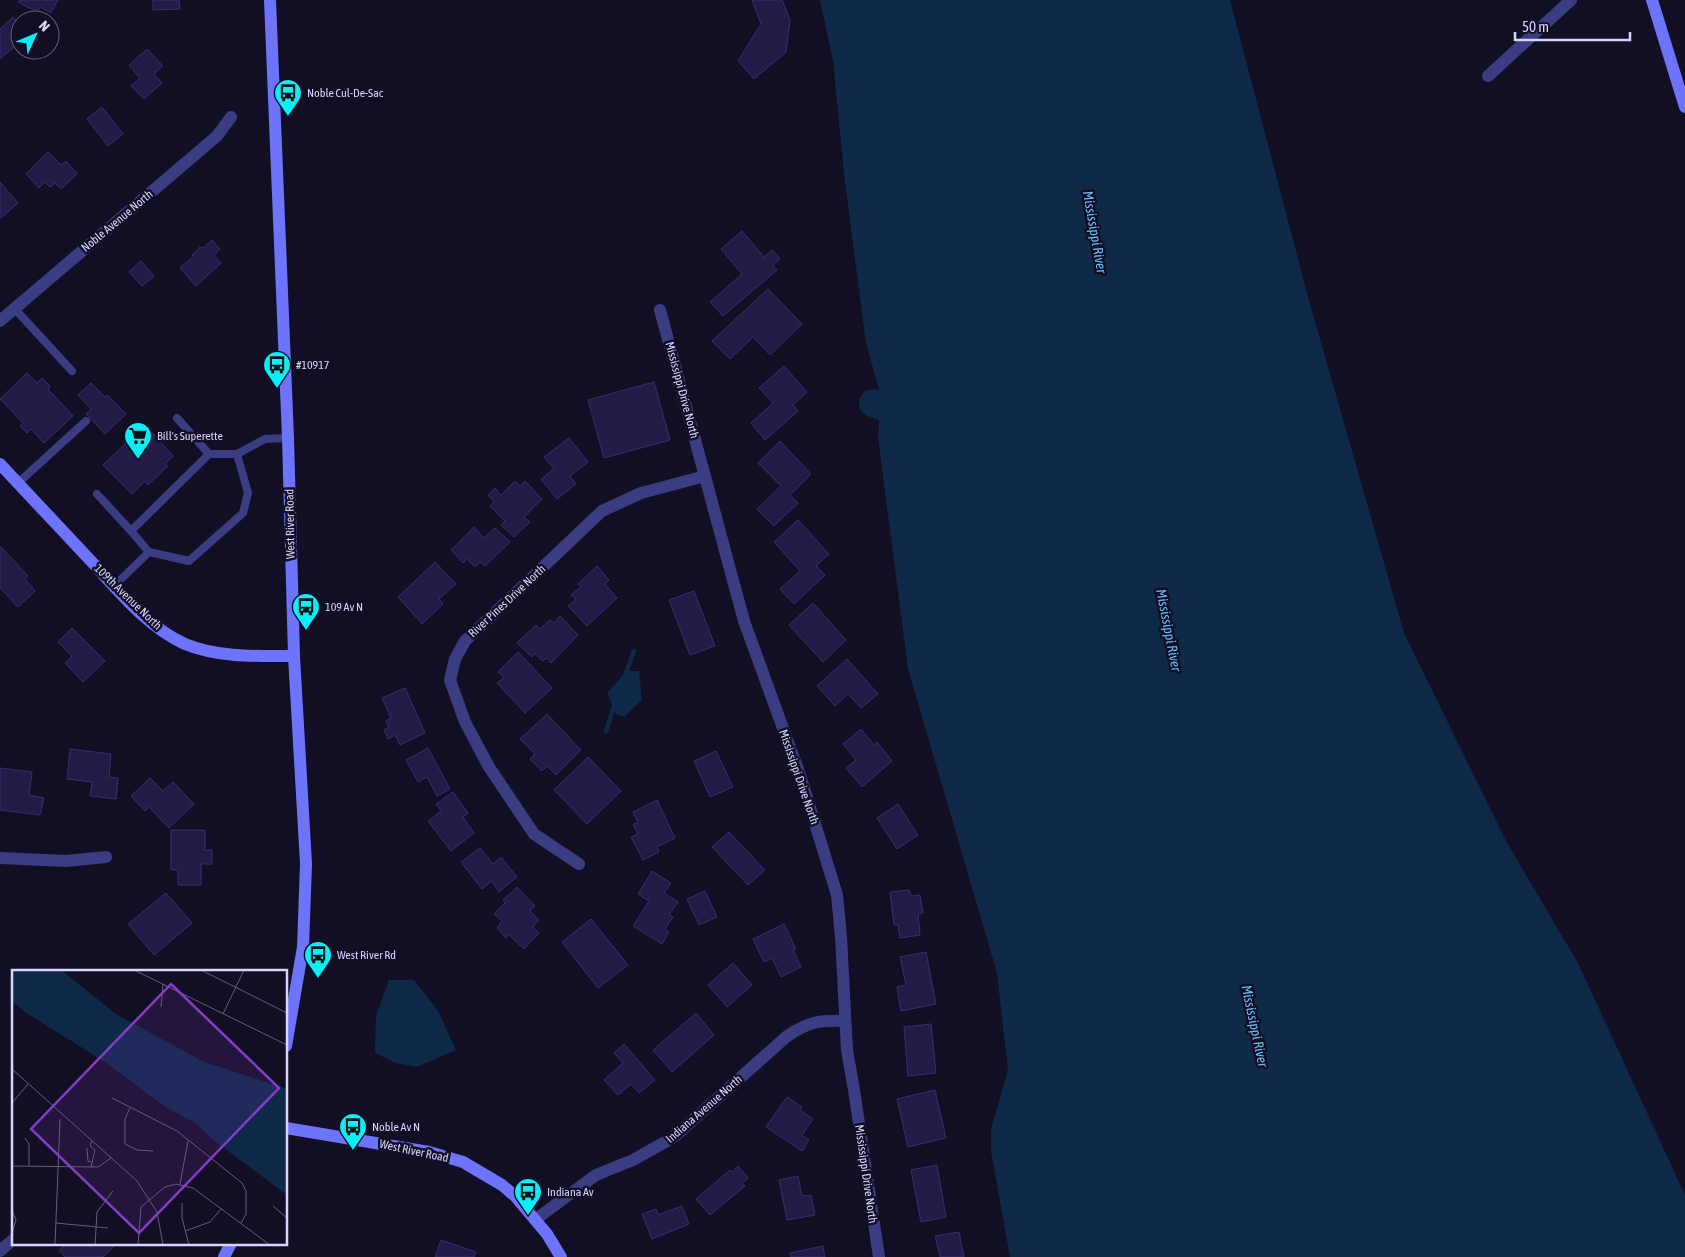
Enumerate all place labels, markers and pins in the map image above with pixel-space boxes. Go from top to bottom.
bus stop icon: Noble Cul-De-Sac [273,78,303,117]
place label: Noble Cul-De-Sac [307,86,384,100]
bus stop icon: #10917 [262,350,292,389]
place label: #10917 [296,358,330,372]
supermarket icon: Bill's Superette [123,421,153,460]
place label: Bill's Superette [157,429,223,443]
bus stop icon: 109 Av N [291,592,321,631]
place label: 109 Av N [325,600,363,614]
bus stop icon: West River Rd [303,940,333,979]
place label: West River Rd [337,948,396,962]
bus stop icon: Noble Av N [338,1112,368,1151]
place label: Noble Av N [372,1120,420,1134]
bus stop icon: Indiana Av [513,1177,543,1216]
place label: Indiana Av [547,1185,594,1199]

